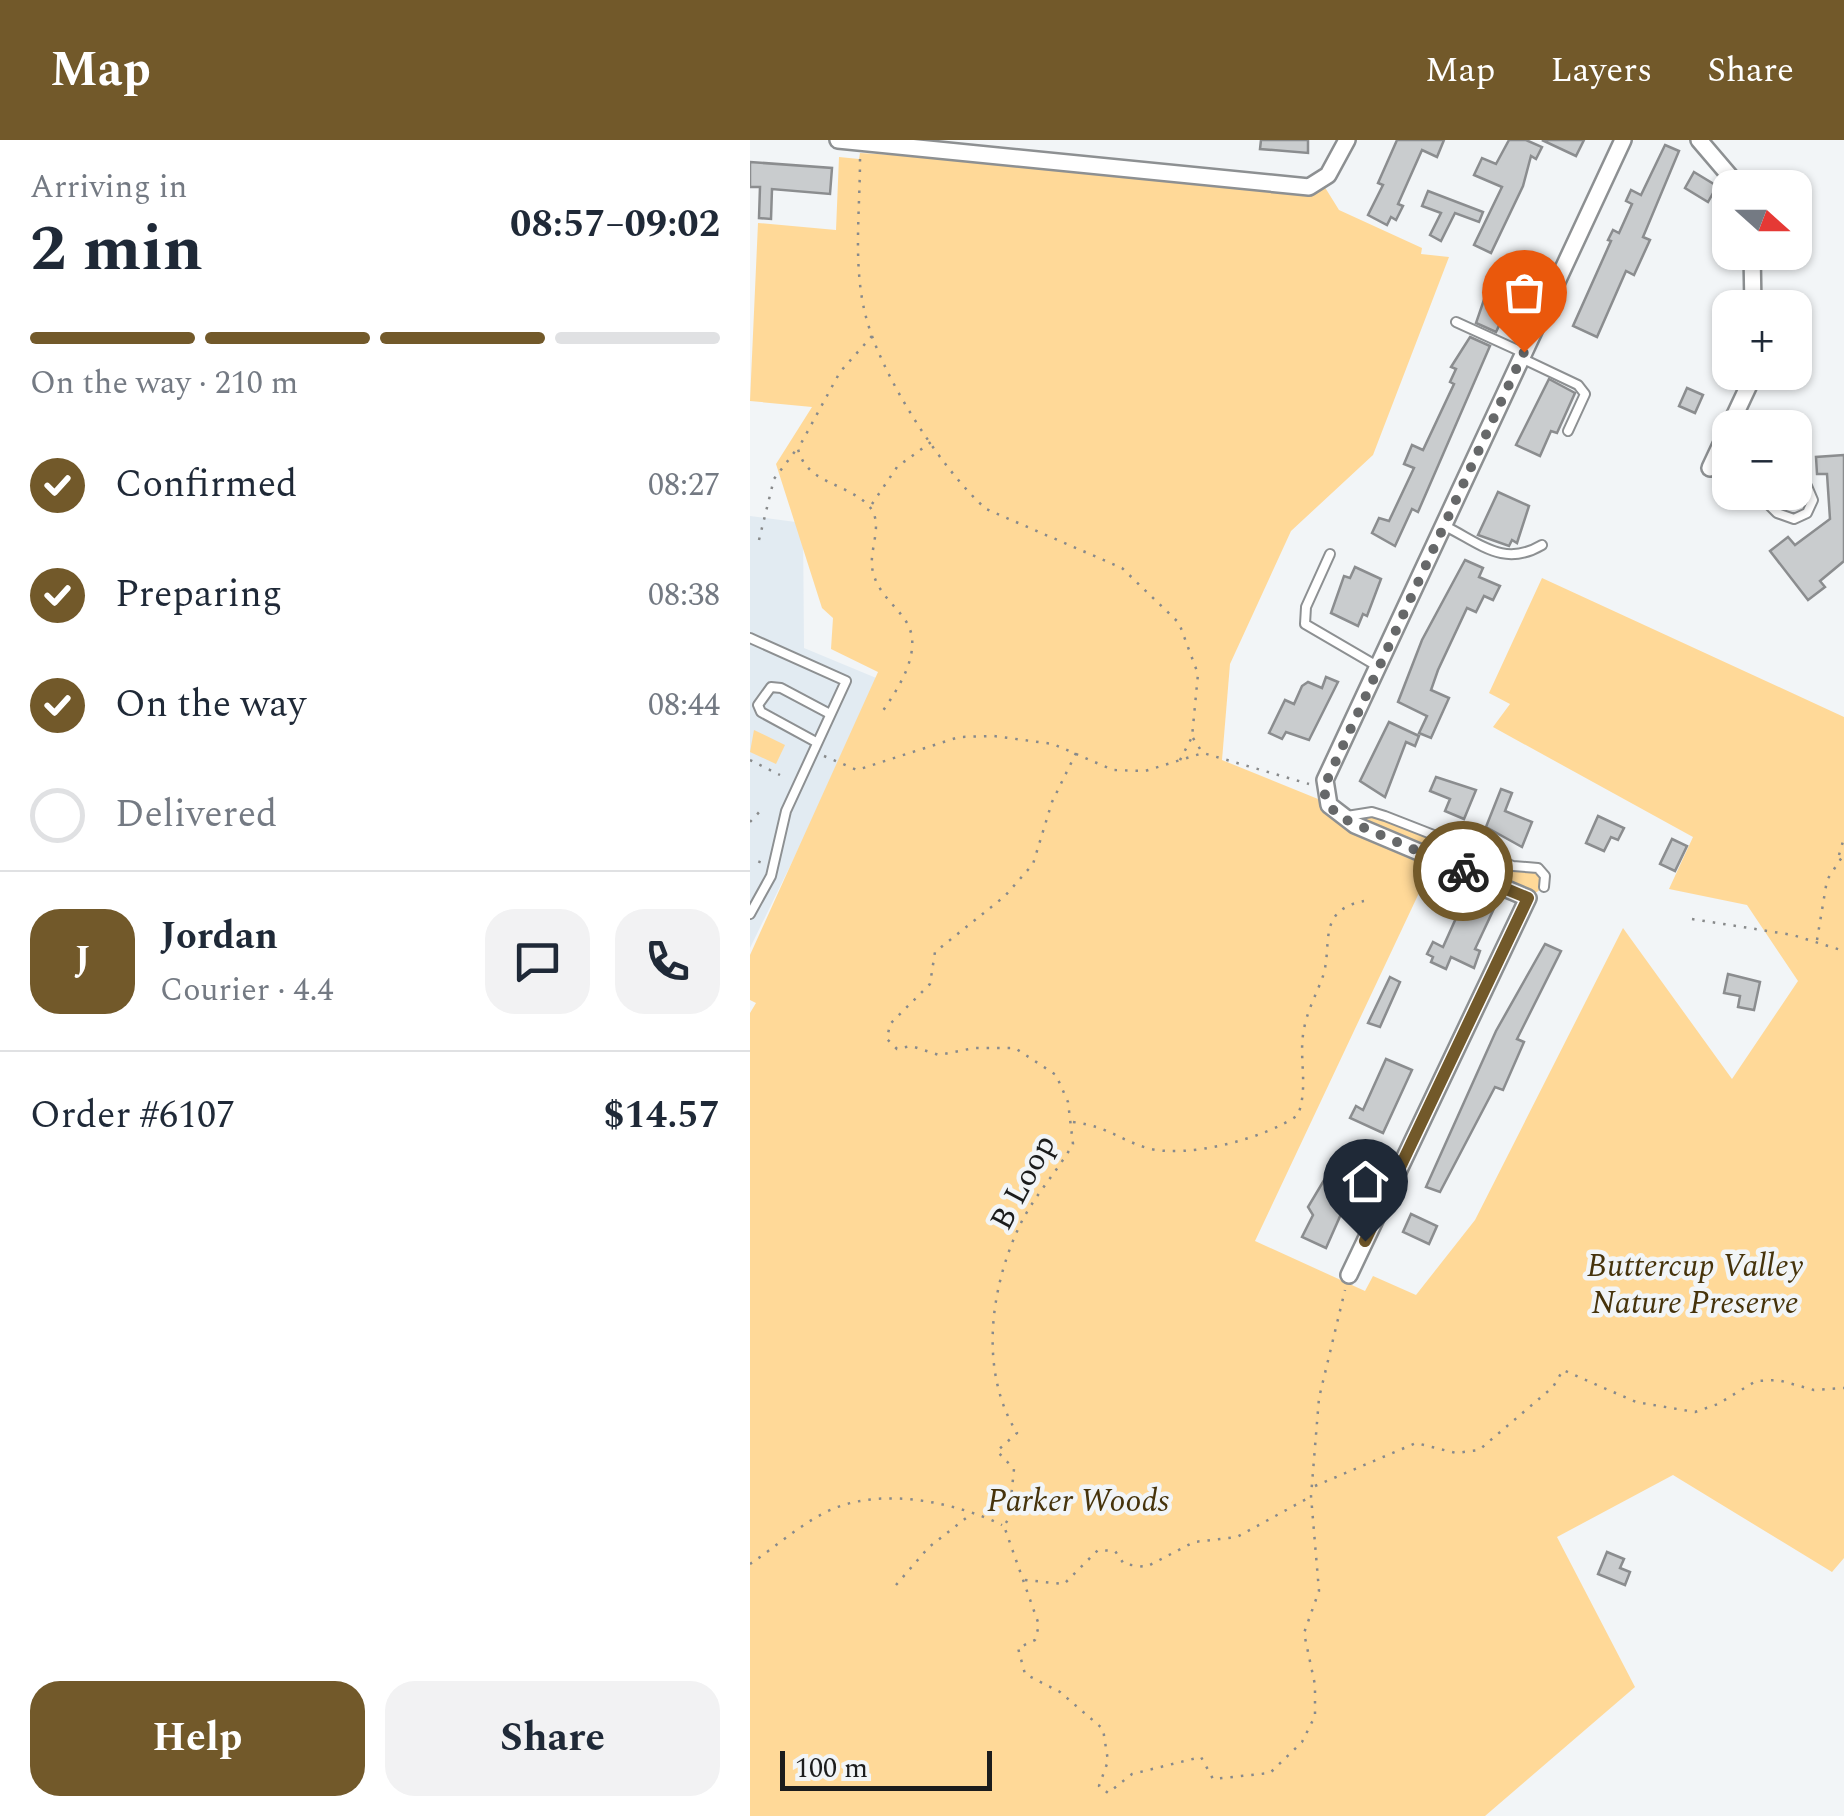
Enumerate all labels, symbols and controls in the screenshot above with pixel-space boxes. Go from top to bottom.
text: Map [50,34,151,107]
text: Map [1425,44,1495,97]
text: Layers [1550,44,1652,97]
text: Share [1707,44,1794,97]
text: Arriving in [30,163,187,212]
north arrow [1712,170,1812,270]
map controls [1712,170,1812,510]
text: 08:57–09:02 [510,196,720,254]
text: 2 min [30,200,203,299]
pin [1482,250,1567,353]
icon: bag [1497,265,1552,320]
button: + [1712,290,1812,390]
text: On the way · 210 m [30,359,298,408]
button: − [1712,410,1812,510]
text: Confirmed [115,456,297,514]
icon: check [30,458,85,513]
text: 08:27 [648,461,720,510]
text: Preparing [115,566,282,624]
icon: check [30,568,85,623]
text: 08:38 [648,571,720,620]
text: On the way [115,676,306,734]
icon: check [30,678,85,733]
text: 08:44 [648,681,720,730]
text: Delivered [115,786,277,844]
courier [1413,821,1513,921]
icon: bike [1436,844,1491,899]
text: Jordan [160,908,278,966]
button: chat [485,909,590,1014]
button: phone [615,909,720,1014]
text: J [74,932,91,990]
text: Courier · 4.4 [160,966,333,1015]
text: Order #6107 [30,1087,235,1145]
text: $14.57 [603,1087,720,1145]
street label: B Loop [978,1126,1069,1239]
pin [1323,1139,1408,1242]
icon: home [1338,1154,1393,1209]
park label: Buttercup Valley Nature Preserve [1587,1242,1803,1328]
park label: Parker Woods [987,1477,1169,1526]
button: Help [30,1681,365,1796]
button: Share [385,1681,720,1796]
scale bar [780,1746,992,1790]
text: 100 m [795,1747,868,1790]

